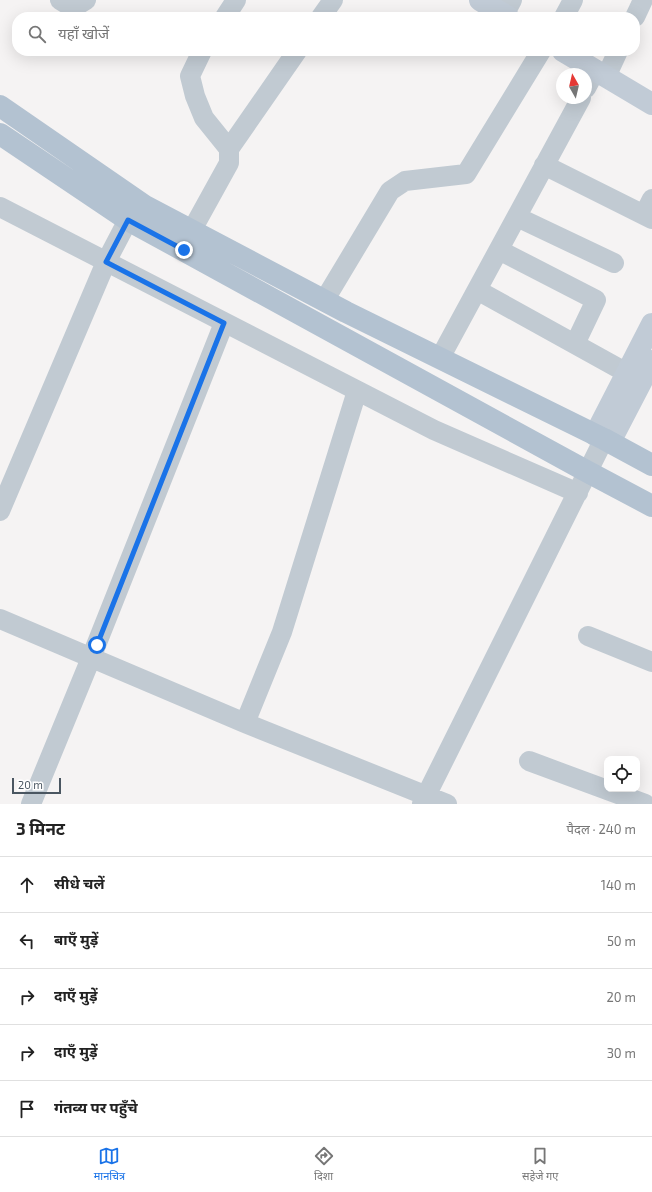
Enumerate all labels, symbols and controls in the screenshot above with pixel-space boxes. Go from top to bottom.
search box [12,12,640,56]
icon: search [26,23,48,45]
text: यहाँ खोजें [58,24,109,42]
north arrow [556,68,592,104]
route end [175,241,193,259]
route start [88,636,106,654]
map controls [604,756,640,792]
button: locate [604,756,640,792]
scale bar [12,776,61,795]
text: 20 m [18,778,43,791]
text: 3 मिनट [16,818,65,838]
text: पैदल · 240 m [567,821,636,837]
icon: ahead [16,874,38,896]
text: सीधे चलें [54,874,105,892]
text: 140 m [601,877,636,893]
icon: left [16,930,38,952]
text: बाएँ मुड़ें [54,930,98,948]
text: 50 m [607,933,636,949]
icon: right [16,986,38,1008]
text: दाएँ मुड़ें [54,986,98,1004]
text: 20 m [607,989,636,1005]
icon: right [16,1042,38,1064]
text: दाएँ मुड़ें [54,1042,98,1060]
text: 30 m [607,1045,636,1061]
icon: arrive [16,1098,38,1120]
text: गंतव्य पर पहुँचे [54,1098,138,1116]
tab: मानचित्र [94,1145,125,1184]
tab: दिशा [313,1145,335,1184]
tab: सहेजे गए [522,1145,558,1184]

